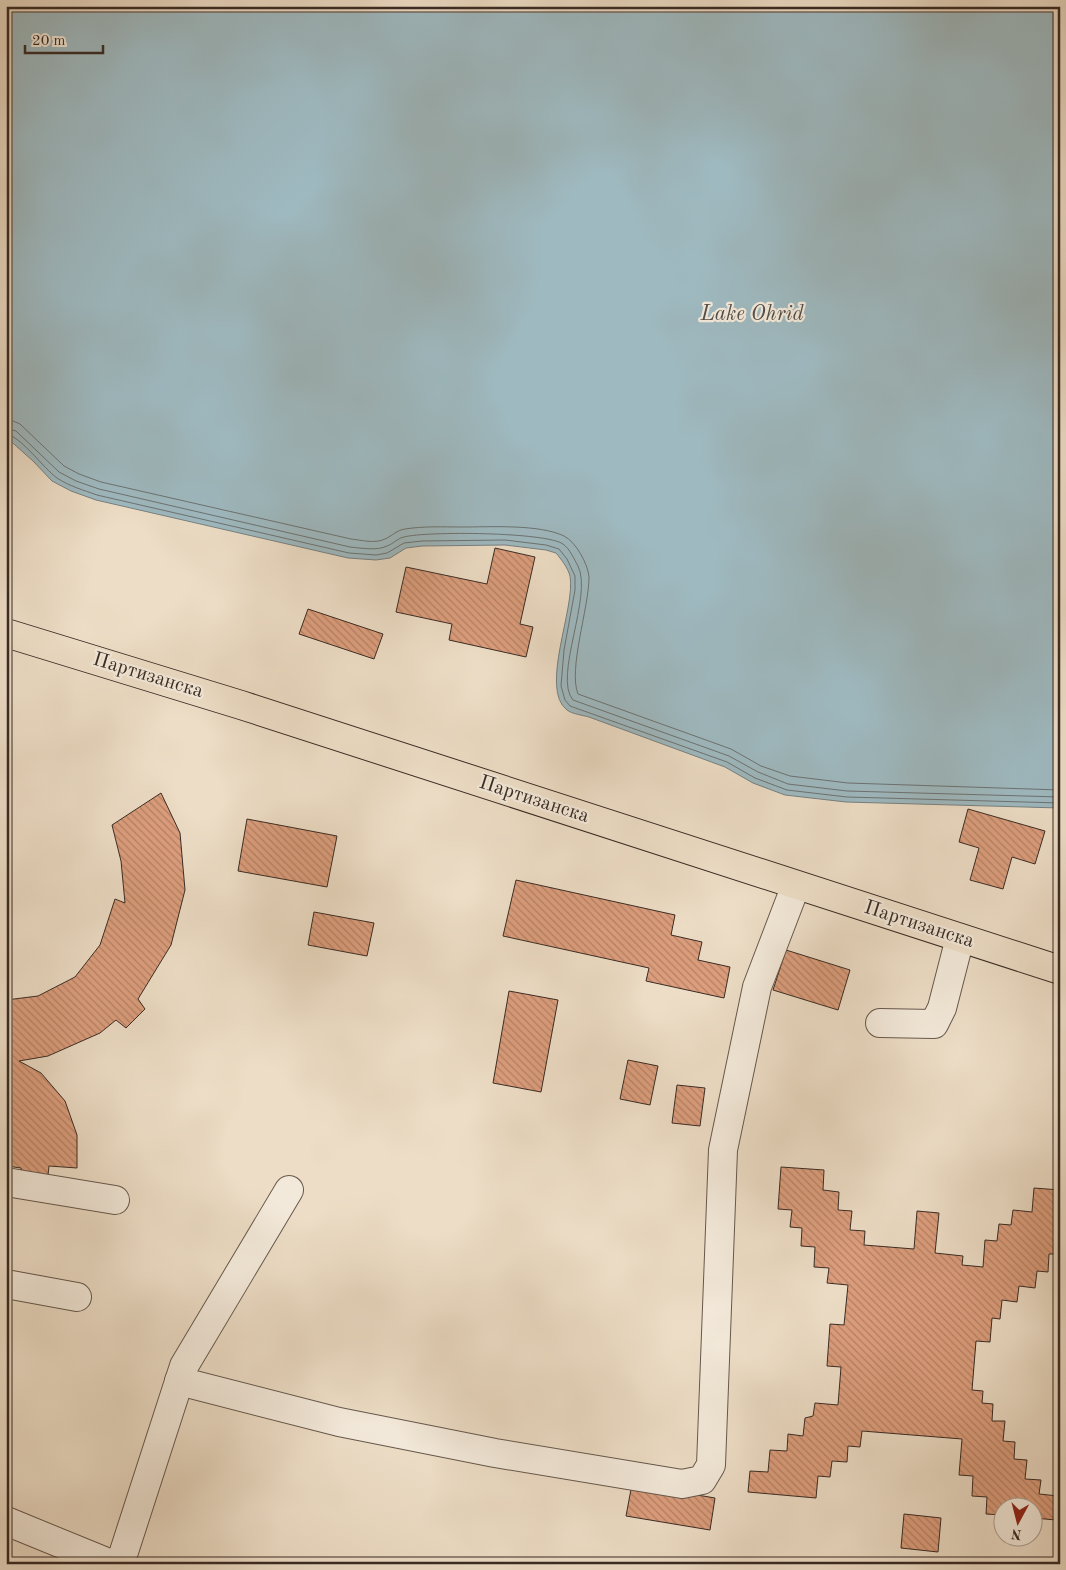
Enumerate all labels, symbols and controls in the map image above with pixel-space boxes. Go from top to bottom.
scale bar [25,22,102,54]
text: 20 m [32,34,66,49]
water label: Lake Ohrid [699,304,804,325]
street label: Партизанска [90,650,206,702]
street label: Партизанска [477,773,592,827]
street label: Партизанска [862,898,977,952]
north arrow [994,1498,1044,1548]
text: N [1010,1526,1023,1542]

